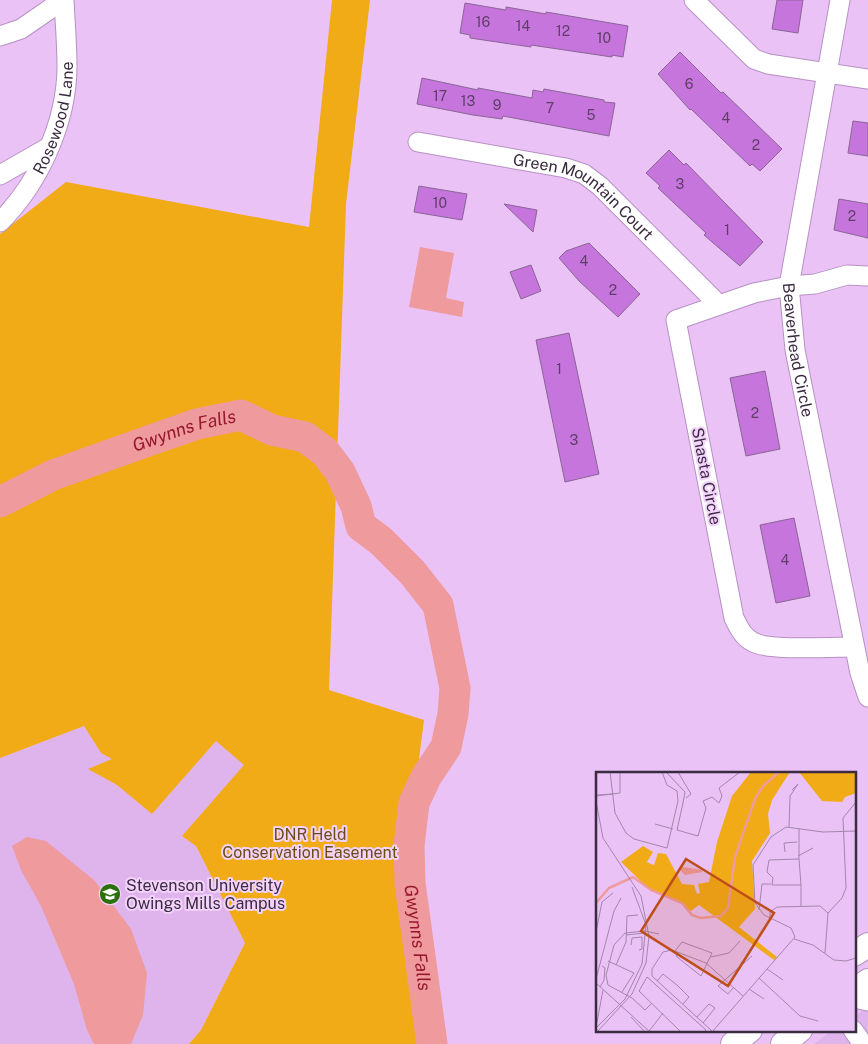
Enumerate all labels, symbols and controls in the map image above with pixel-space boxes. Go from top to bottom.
house number: 16 [476,14,490,30]
house number: 14 [516,18,530,34]
house number: 12 [556,23,570,39]
house number: 10 [597,30,611,46]
street label: Rosewood Lane [29,61,77,178]
house number: 6 [685,76,694,92]
house number: 17 [433,88,447,104]
house number: 13 [461,93,475,109]
house number: 9 [493,97,502,113]
house number: 7 [546,100,554,116]
house number: 5 [587,107,596,123]
house number: 4 [722,110,731,126]
house number: 2 [752,137,760,153]
street label: Green Mountain Court [512,150,657,244]
house number: 3 [676,176,685,192]
house number: 10 [433,195,447,211]
house number: 2 [848,208,856,224]
house number: 1 [724,222,730,238]
house number: 4 [580,253,589,269]
house number: 2 [609,282,617,298]
street label: Beaverhead Circle [779,282,817,419]
house number: 1 [556,361,562,377]
water label: Gwynns Falls [129,405,238,456]
house number: 2 [751,405,759,421]
street label: Shasta Circle [688,426,725,526]
house number: 3 [570,432,579,448]
house number: 4 [781,552,790,568]
inset map [596,772,856,1032]
park label: DNR Held Conservation Easement [222,825,398,862]
place label: Stevenson University Owings Mills Campus [126,876,285,913]
school or university icon: Stevenson University Owings Mills Campus [98,882,122,906]
water label: Gwynns Falls [400,883,436,992]

